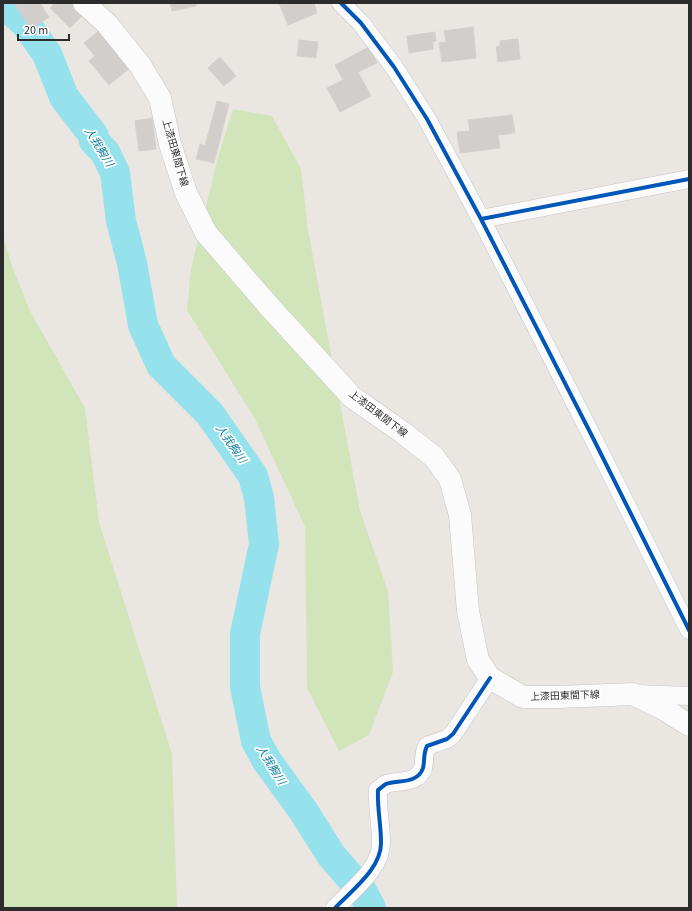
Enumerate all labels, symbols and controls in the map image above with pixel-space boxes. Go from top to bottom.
scale bar [18,16,69,42]
text: 20 m [24,22,48,39]
street label: 上漆田東間下線 [159,117,191,189]
water label: 人我胸川 [81,124,118,170]
street label: 上漆田東間下線 [346,387,410,441]
water label: 人我胸川 [212,422,250,467]
street label: 上漆田東間下線 [530,688,600,704]
water label: 人我胸川 [253,742,290,788]

